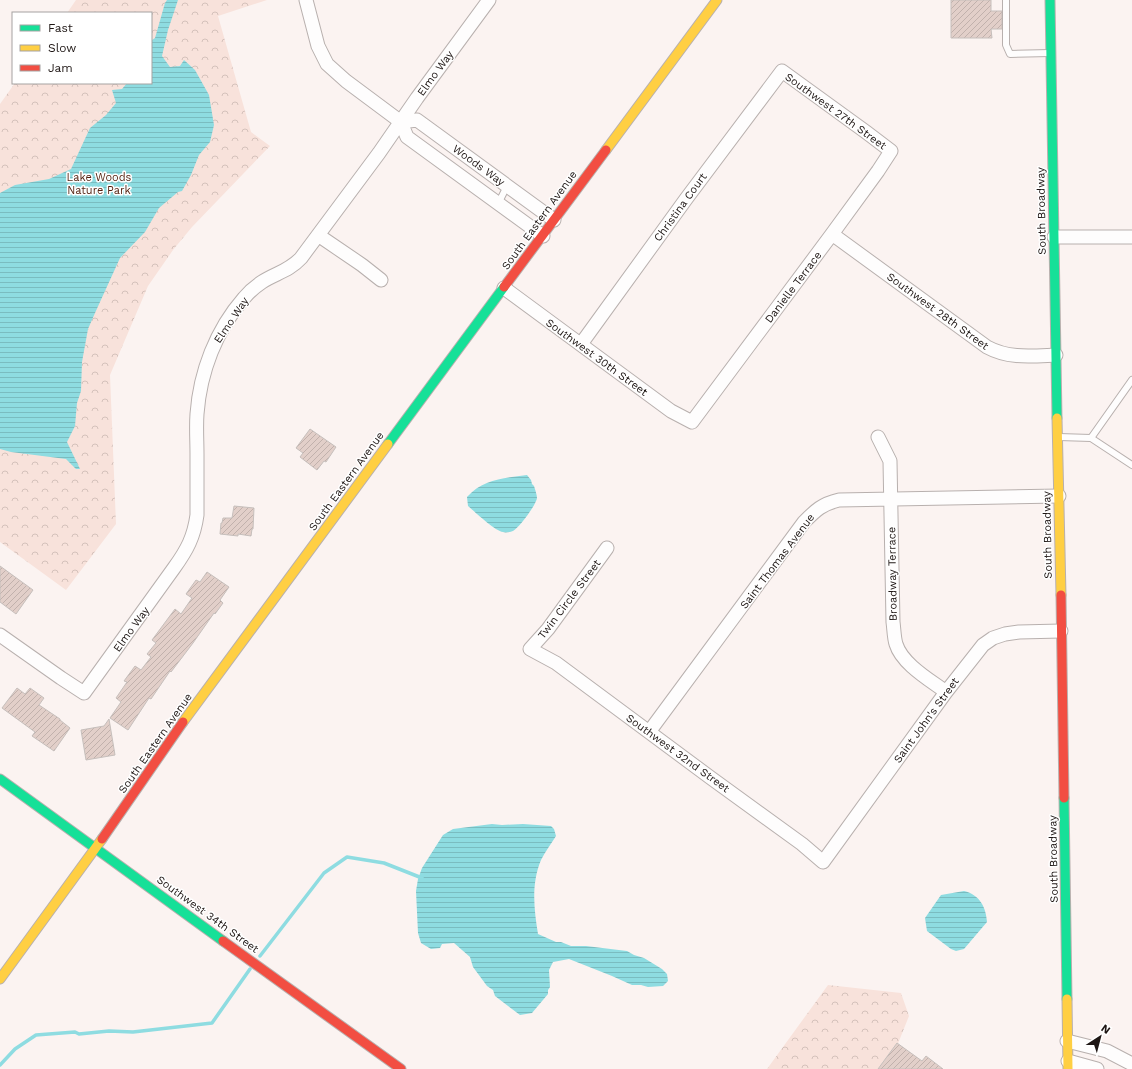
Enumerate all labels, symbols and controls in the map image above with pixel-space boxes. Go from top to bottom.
legend [12,12,152,84]
text: Fast [48,21,73,35]
text: Slow [48,41,76,55]
street label: Elmo Way [415,48,456,98]
text: Jam [48,61,73,75]
street label: Southwest 27th Street [783,70,889,153]
street label: Woods Way [450,142,508,189]
street label: South Broadway [1034,167,1049,255]
street label: South Eastern Avenue [499,168,580,272]
street label: Christina Court [651,170,710,244]
park label: Lake Woods Nature Park [67,171,132,197]
street label: Danielle Terrace [762,249,825,326]
street label: Southwest 28th Street [884,270,991,353]
street label: Elmo Way [211,295,252,346]
street label: Southwest 30th Street [543,316,651,399]
street label: South Eastern Avenue [306,429,387,533]
street label: South Broadway [1040,491,1055,579]
street label: Saint Thomas Avenue [737,511,817,611]
street label: Broadway Terrace [885,527,900,621]
street label: Twin Circle Street [535,557,604,642]
street label: Elmo Way [111,604,152,654]
street label: Saint John's Street [891,675,962,765]
street label: South Eastern Avenue [116,691,195,796]
street label: Southwest 32nd Street [623,712,732,796]
street label: South Broadway [1046,815,1061,903]
street label: Southwest 34th Street [154,873,261,956]
north arrow [1080,1017,1120,1057]
text: N [1098,1022,1113,1037]

